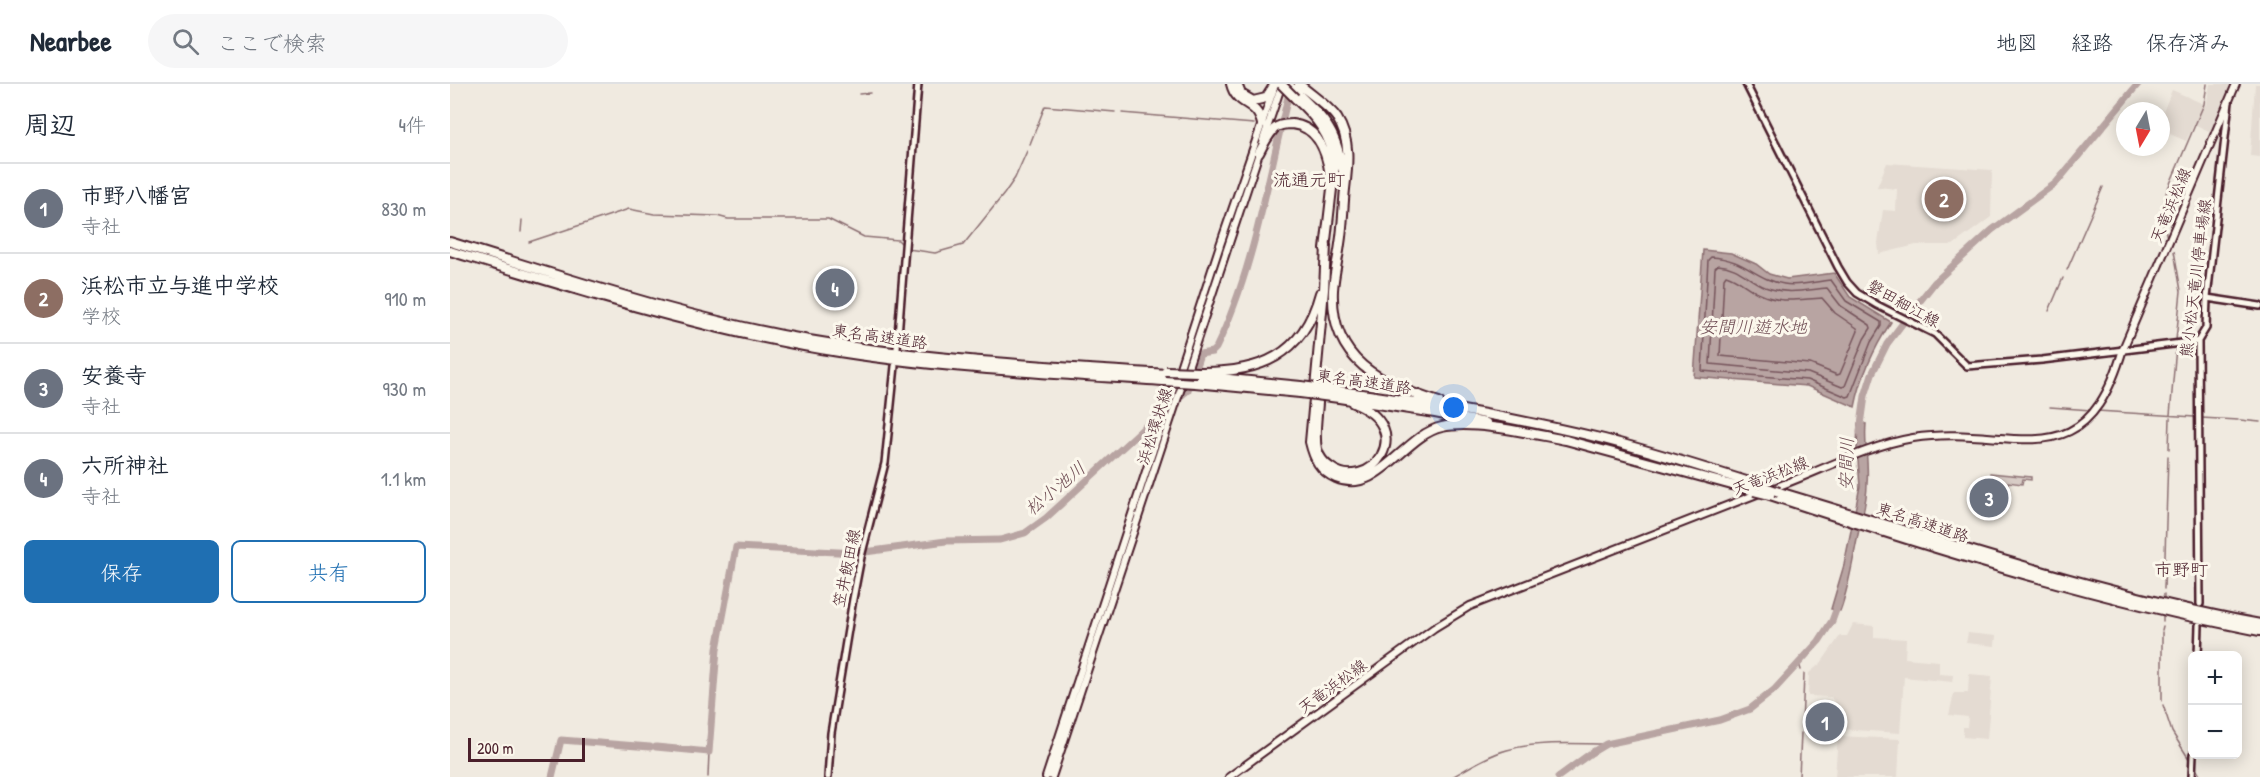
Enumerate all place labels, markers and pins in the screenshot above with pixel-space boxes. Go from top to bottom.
pin: 2 [1924,176,1964,222]
pin: 4 [816,266,854,310]
pin: 3 [1970,476,2008,520]
pin: 1 [1806,700,1844,744]

